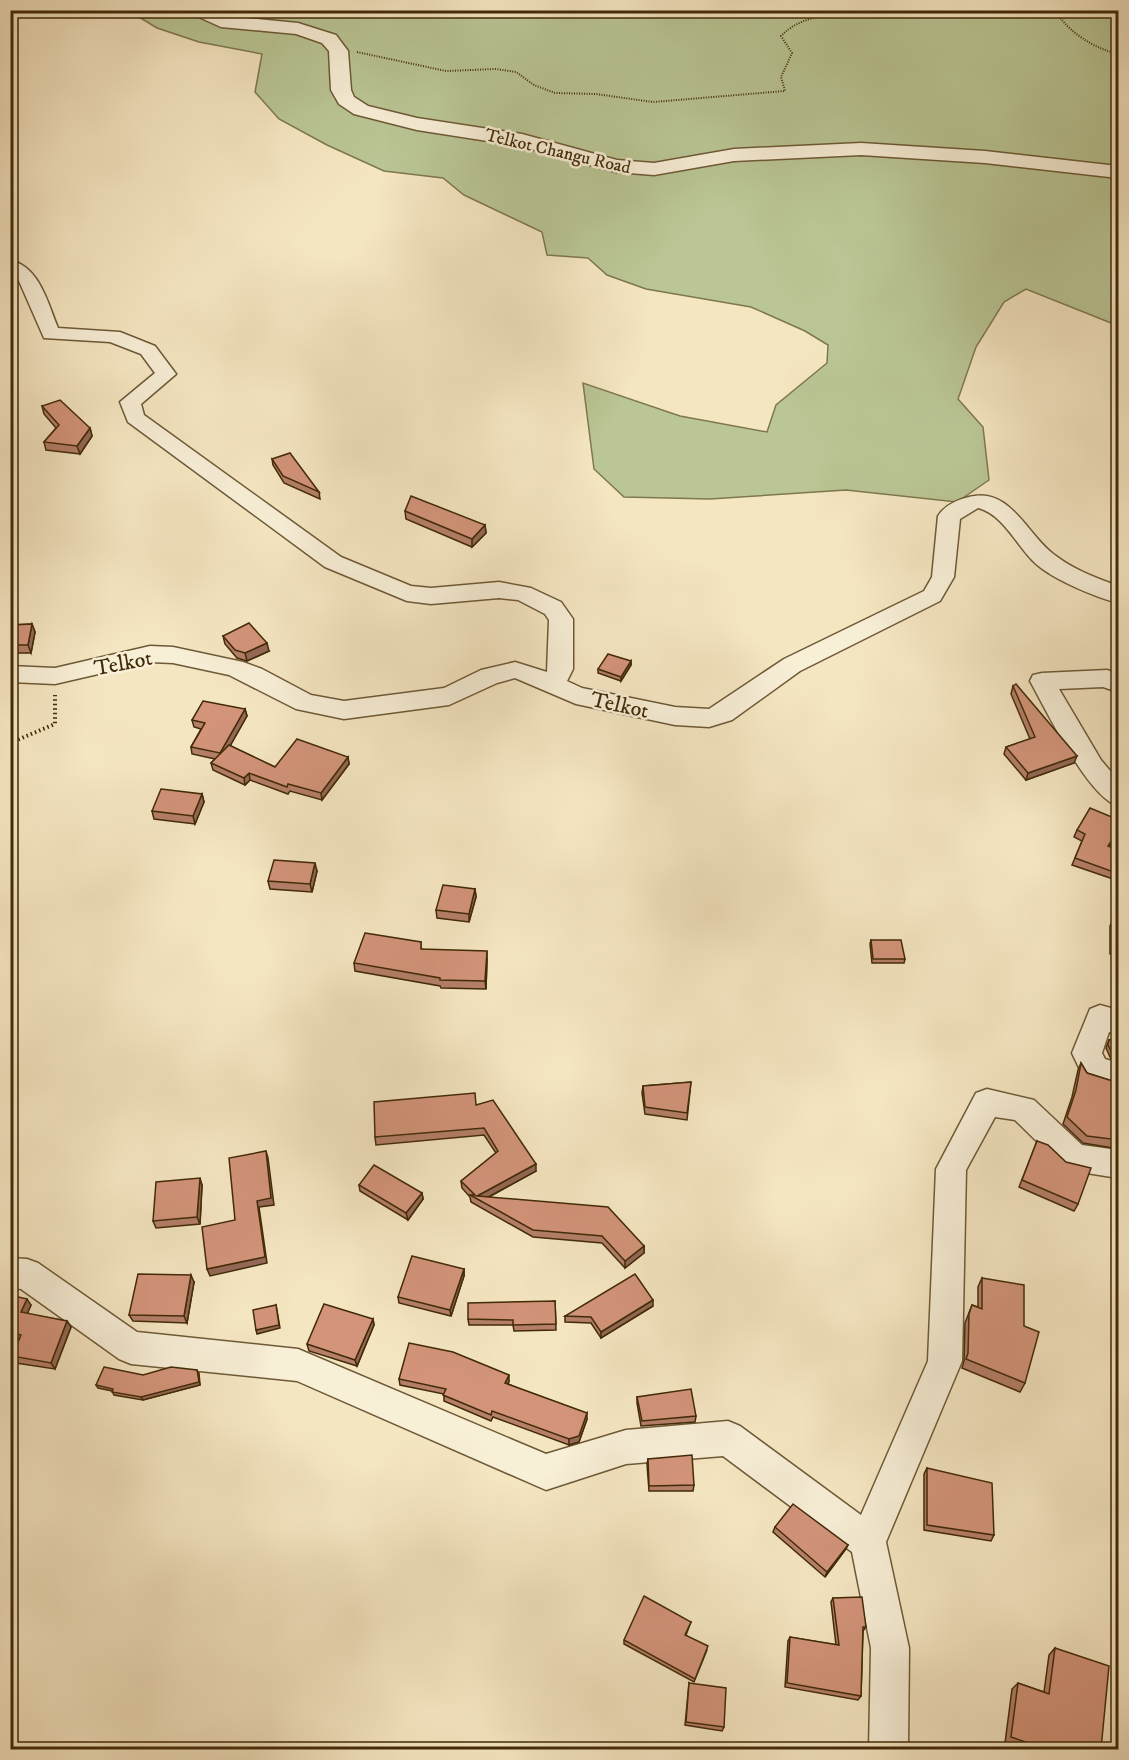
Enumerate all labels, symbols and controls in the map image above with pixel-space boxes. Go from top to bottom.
street label: Telkot Changu Road [483,125,633,179]
street label: Telkot [92,645,155,682]
street label: Telkot [588,686,651,725]

